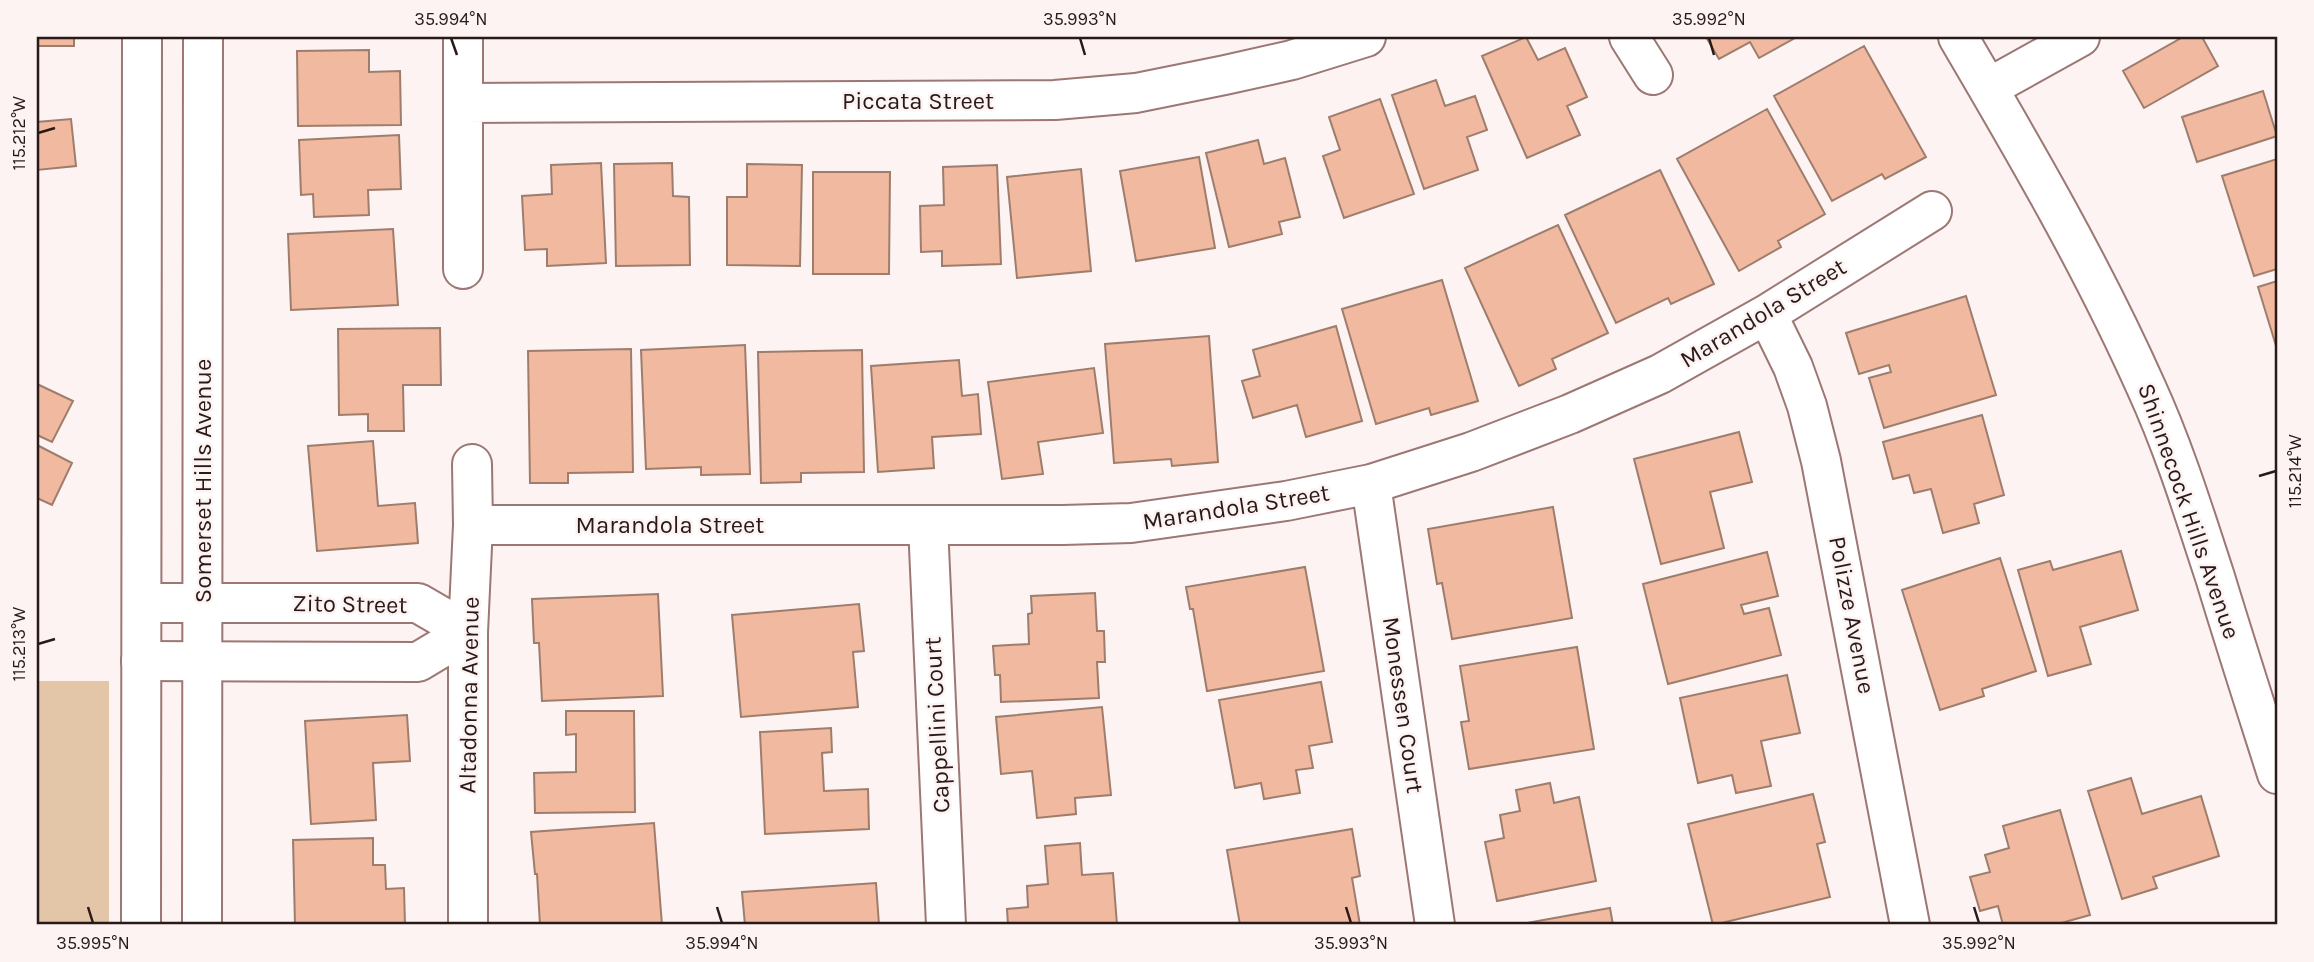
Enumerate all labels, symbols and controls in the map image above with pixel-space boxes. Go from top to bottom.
text: 35.994°N [414,8,488,30]
text: 35.993°N [1043,8,1117,30]
text: 35.992°N [1672,8,1746,30]
street label: Piccata Street [842,87,994,115]
text: 115.212°W [8,96,30,170]
street label: Marandola Street [1675,252,1851,374]
street label: Somerset Hills Avenue [189,359,217,603]
street label: Shinnecock Hills Avenue [2132,380,2246,642]
text: 115.214°W [2284,434,2306,508]
street label: Marandola Street [1141,478,1331,536]
street label: Marandola Street [576,511,764,539]
street label: Polizze Avenue [1823,534,1881,696]
street label: Zito Street [292,589,408,619]
street label: Altadonna Avenue [453,596,485,794]
text: 115.213°W [8,607,30,681]
street label: Monessen Court [1377,615,1429,795]
street label: Cappellini Court [918,636,956,814]
text: 35.995°N [56,932,130,954]
text: 35.994°N [685,932,759,954]
text: 35.993°N [1314,932,1388,954]
text: 35.992°N [1942,932,2016,954]

